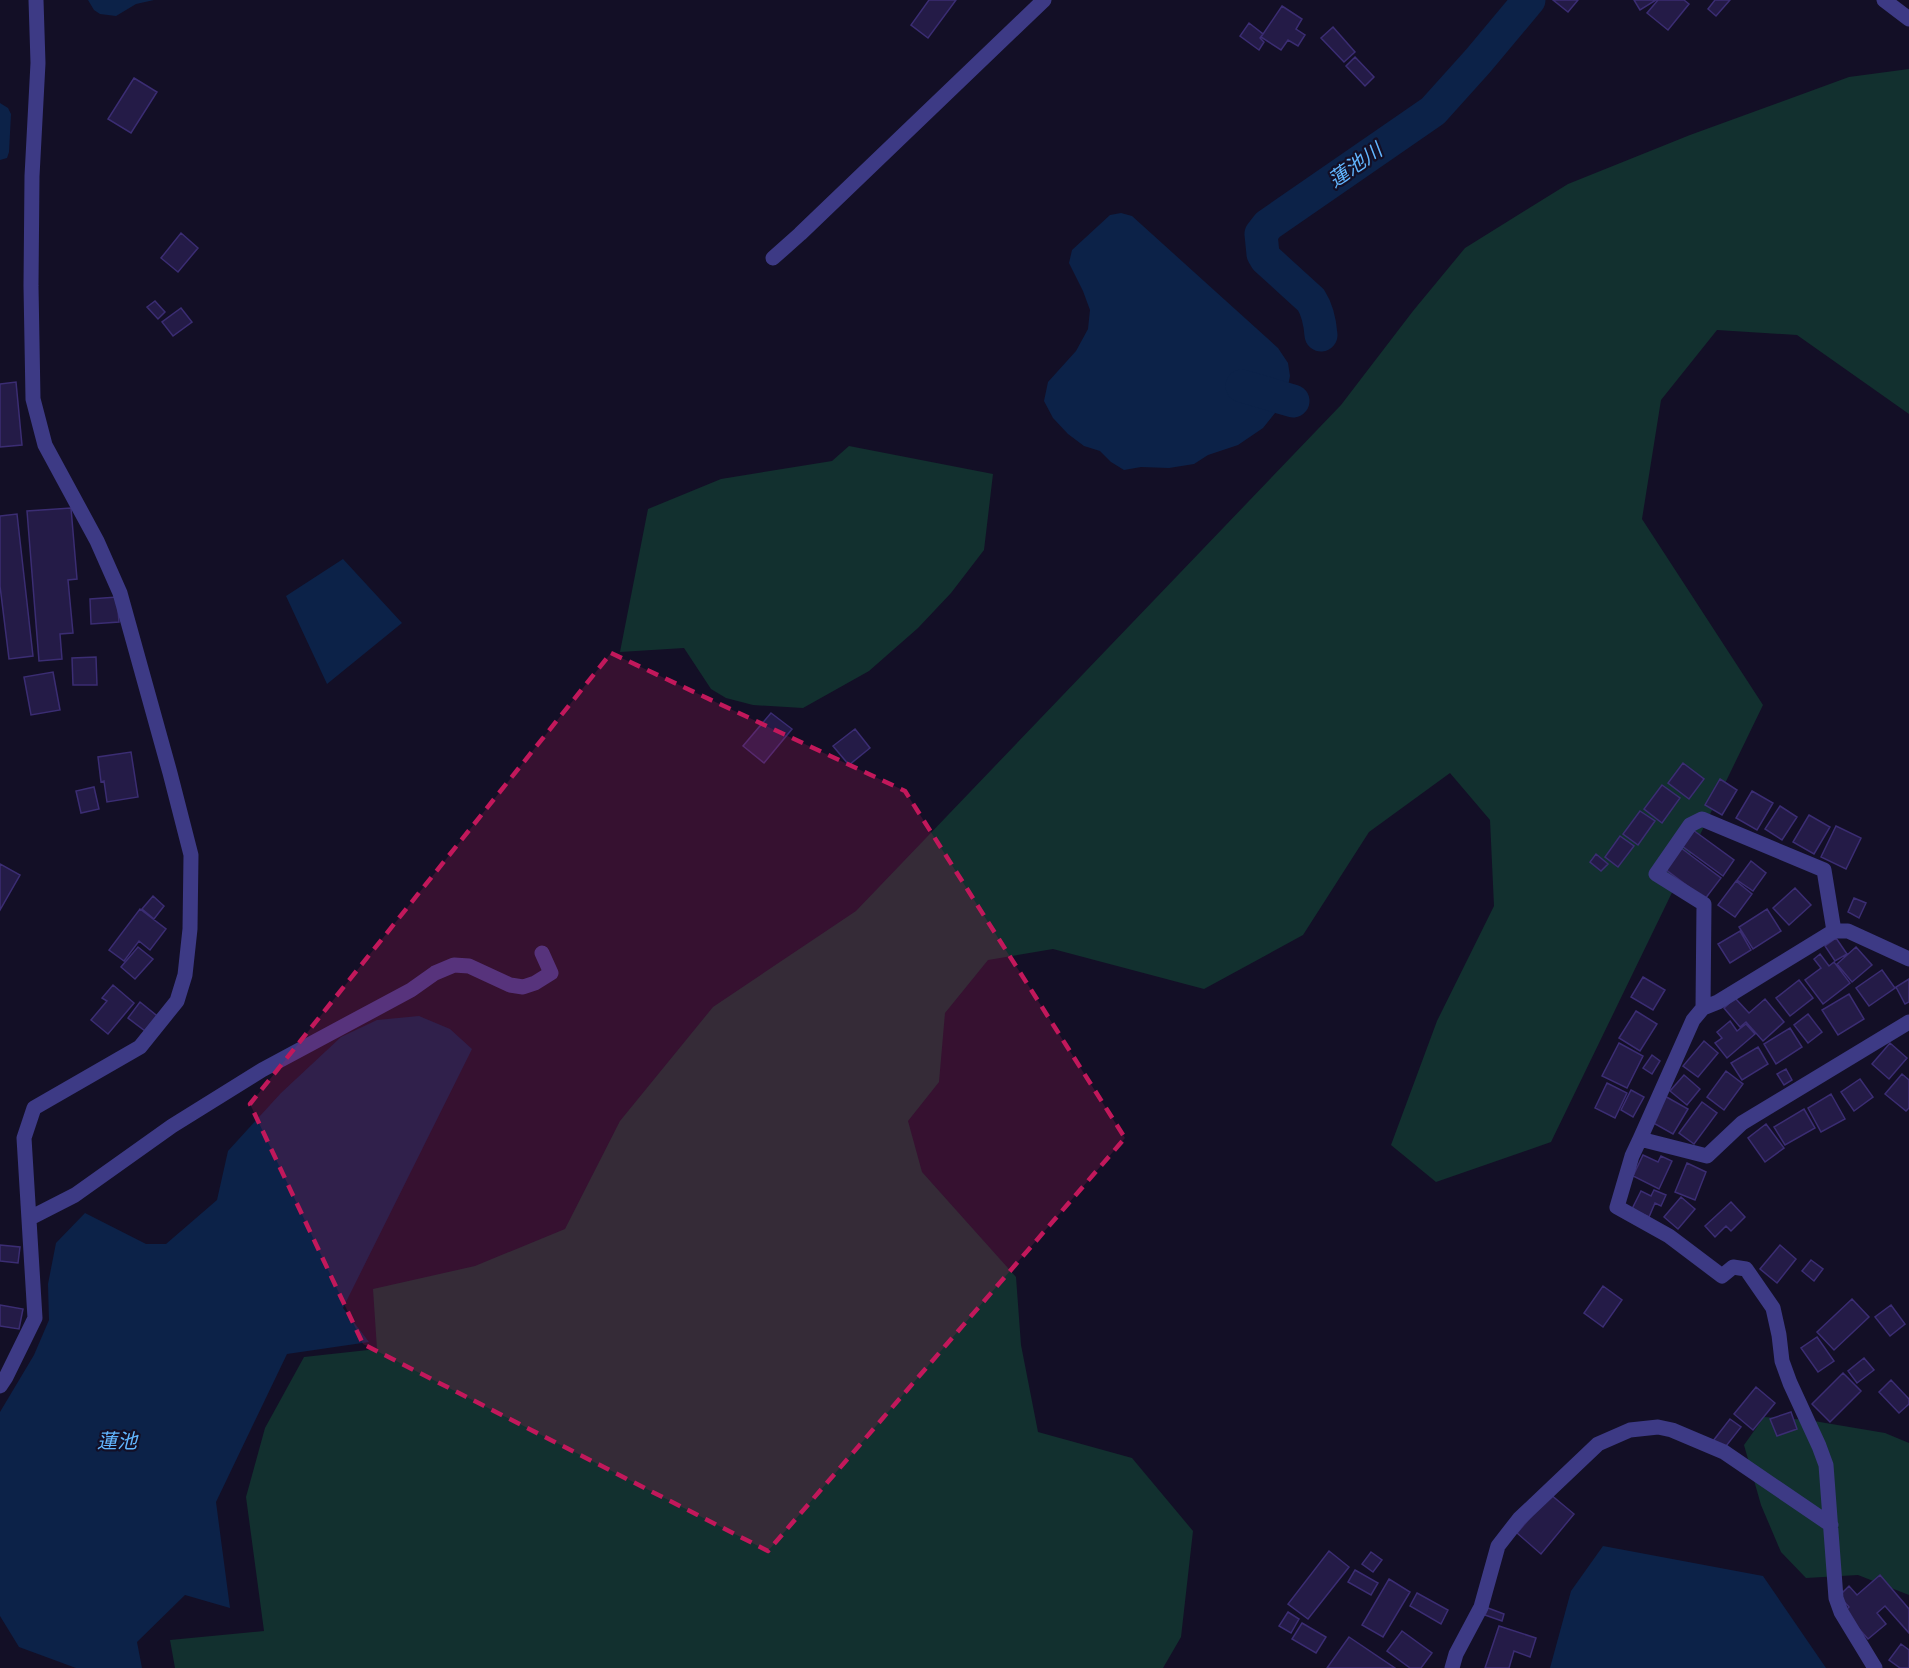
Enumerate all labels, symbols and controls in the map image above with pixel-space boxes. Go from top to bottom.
water label: 蓮池川 [1322,135,1389,193]
water label: 蓮池 [97,1427,139,1454]

